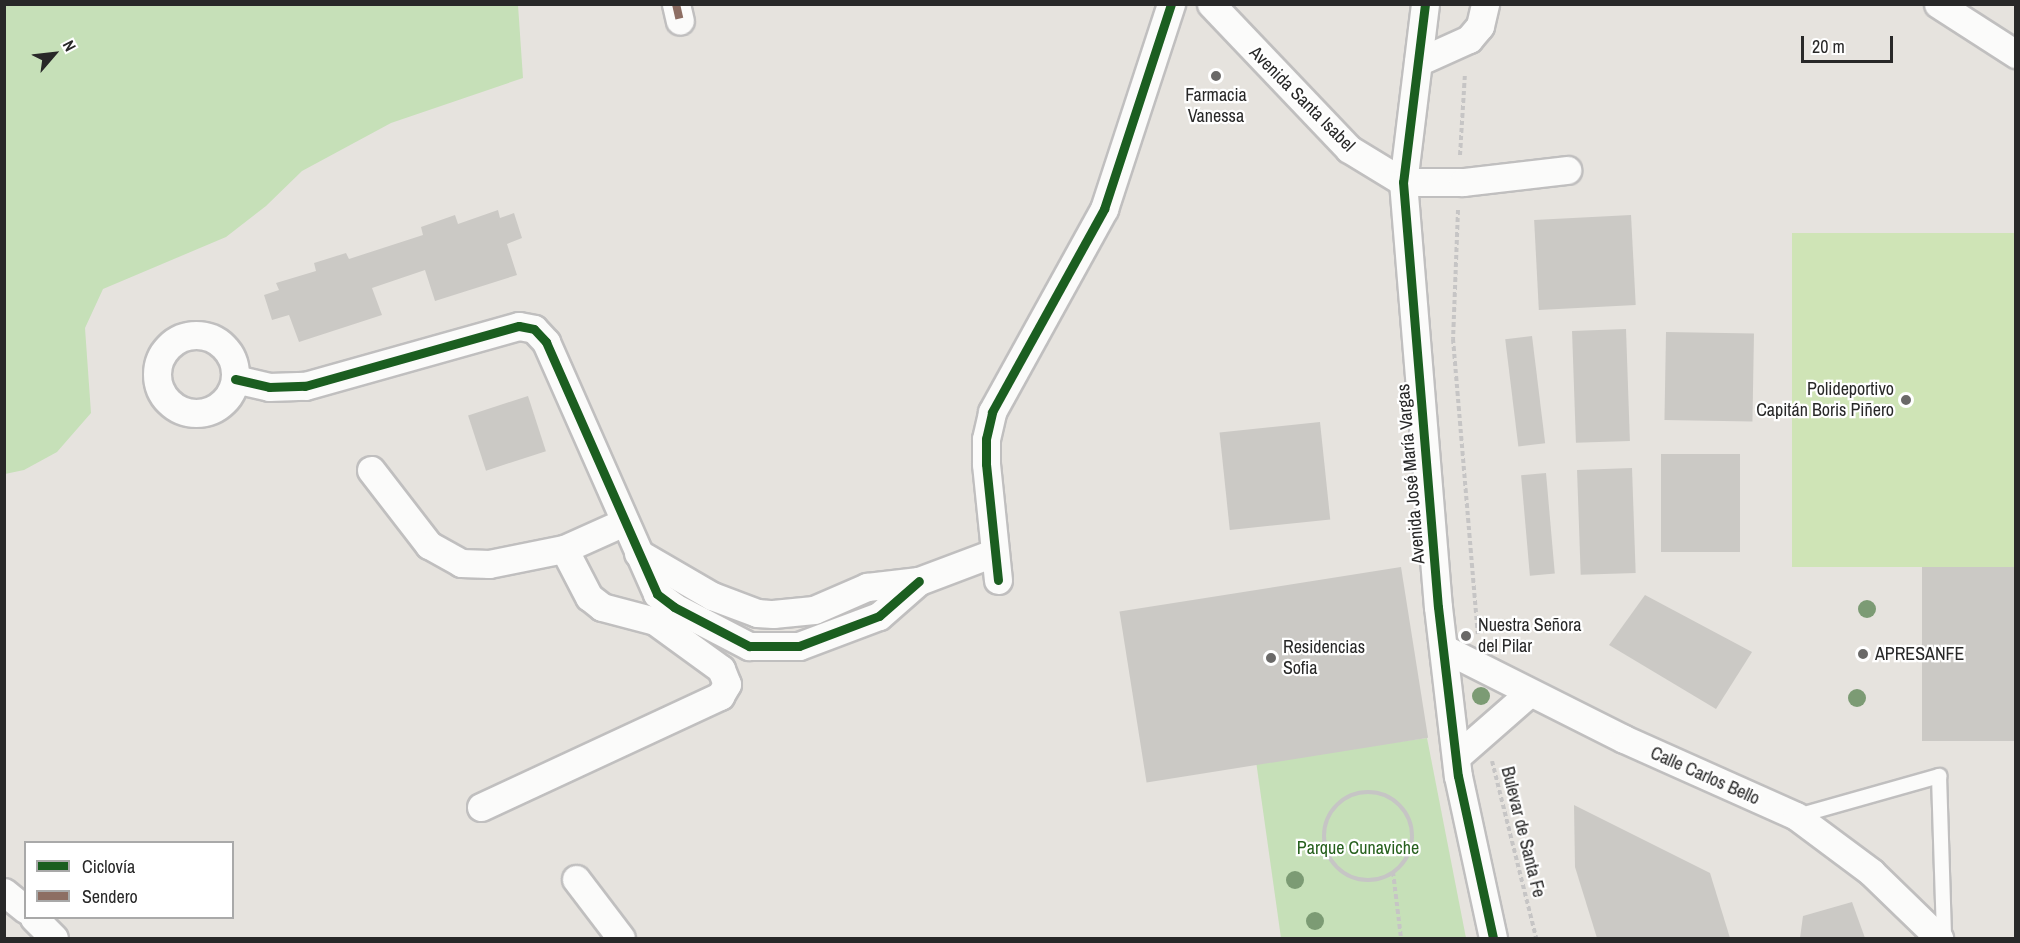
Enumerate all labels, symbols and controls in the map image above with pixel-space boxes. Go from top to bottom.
north arrow [24,24,84,84]
scale bar [1804,24,1896,62]
text: 20 m [1812,34,1845,59]
text: N [58,36,82,55]
street label: Avenida Santa Isabel [1245,42,1359,156]
marker: Farmacia Vanessa [1209,69,1223,83]
place label: Farmacia Vanessa [1185,85,1247,128]
place label: Polideportivo Capitán Boris Piñero [1756,379,1894,422]
street label: Avenida José María Vargas [1392,383,1430,565]
marker: Polideportivo Capitán Boris Piñero [1899,393,1913,407]
place label: Nuestra Señora del Pilar [1478,615,1581,658]
marker: Nuestra Señora del Pilar [1459,629,1473,643]
place label: Residencias Sofia [1283,637,1365,680]
place label: APRESANFE [1875,643,1964,665]
marker: APRESANFE [1856,647,1870,661]
marker: Residencias Sofia [1264,651,1278,665]
street label: Calle Carlos Bello [1647,742,1763,810]
street label: Bulevar de Santa Fe [1496,764,1550,900]
park label: Parque Cunaviche [1297,837,1419,859]
legend [24,841,234,919]
text: Ciclovía [82,854,135,879]
text: Sendero [82,884,138,909]

